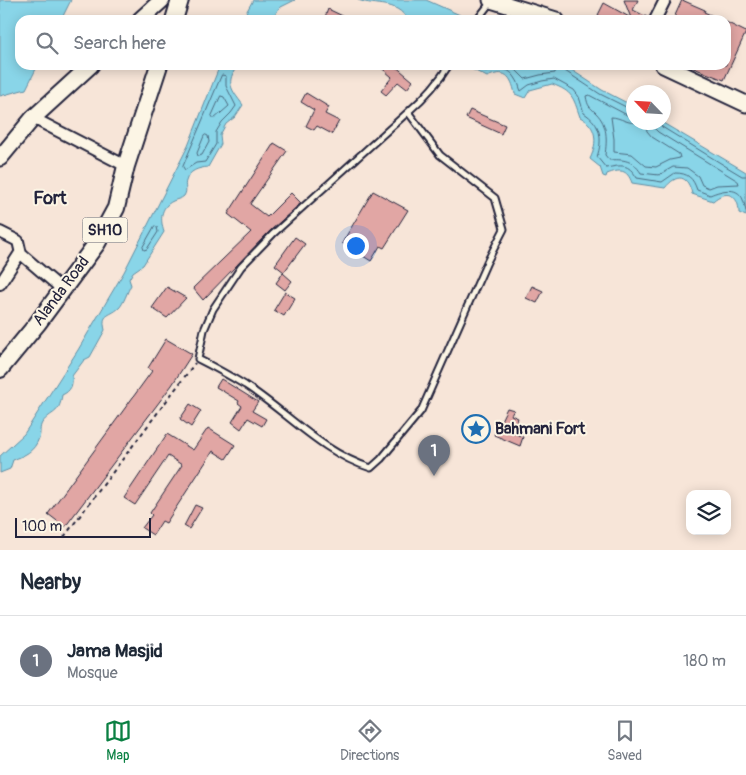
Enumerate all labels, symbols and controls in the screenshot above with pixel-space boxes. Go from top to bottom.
search box [15,15,731,70]
icon: search [33,29,61,57]
text: Search here [73,31,166,55]
north arrow [626,85,671,130]
district label: Fort [33,187,67,210]
road number: SH10 [82,218,128,242]
your location [343,233,369,259]
street label: Alanda Road [28,252,94,330]
place icon: Bahmani Fort [461,414,491,444]
place label: Bahmani Fort [495,419,586,439]
pin: 1 [418,435,450,476]
map controls [686,490,731,535]
button: layers [686,490,731,535]
scale bar [15,515,151,538]
text: 100 m [22,518,62,535]
text: Nearby [20,569,81,596]
text: Jama Masjid [67,639,163,663]
text: 1 [33,651,39,671]
text: 180 m [683,651,726,671]
text: Mosque [67,663,118,683]
tab: Map [104,717,132,764]
tab: Directions [340,717,399,764]
tab: Saved [607,717,642,764]

